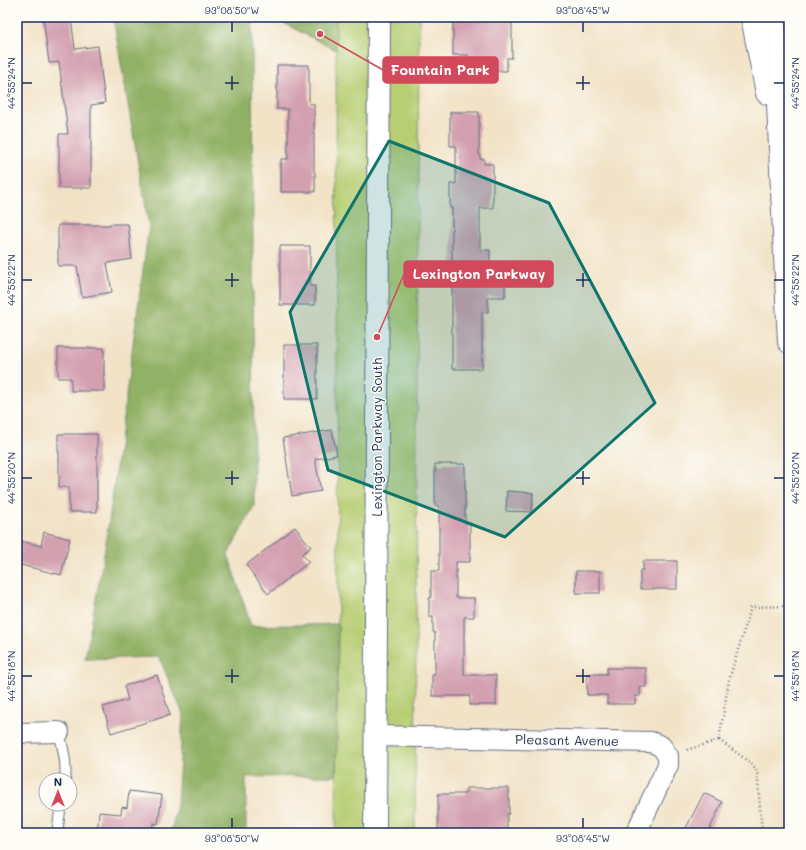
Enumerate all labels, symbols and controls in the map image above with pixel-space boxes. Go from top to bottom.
text: 93°08'50"W [205,3,259,17]
text: 93°08'45"W [556,3,610,17]
text: 44°55'24"N [4,57,18,109]
callout: Fountain Park [383,57,498,83]
text: 44°55'24"N [788,57,802,109]
text: Fountain Park [390,60,490,79]
text: 44°55'22"N [4,254,18,306]
text: 44°55'22"N [788,254,802,306]
callout: Lexington Parkway [404,261,553,287]
text: Lexington Parkway [413,264,546,283]
street label: Lexington Parkway South [368,358,385,516]
text: 44°55'20"N [4,452,18,504]
text: 44°55'20"N [788,452,802,504]
text: 44°55'18"N [4,651,18,701]
text: 44°55'18"N [788,651,802,701]
street label: Pleasant Avenue [515,730,619,749]
north arrow [38,772,78,812]
text: N [54,774,62,789]
text: 93°08'50"W [205,831,259,845]
text: 93°08'45"W [556,831,610,845]

